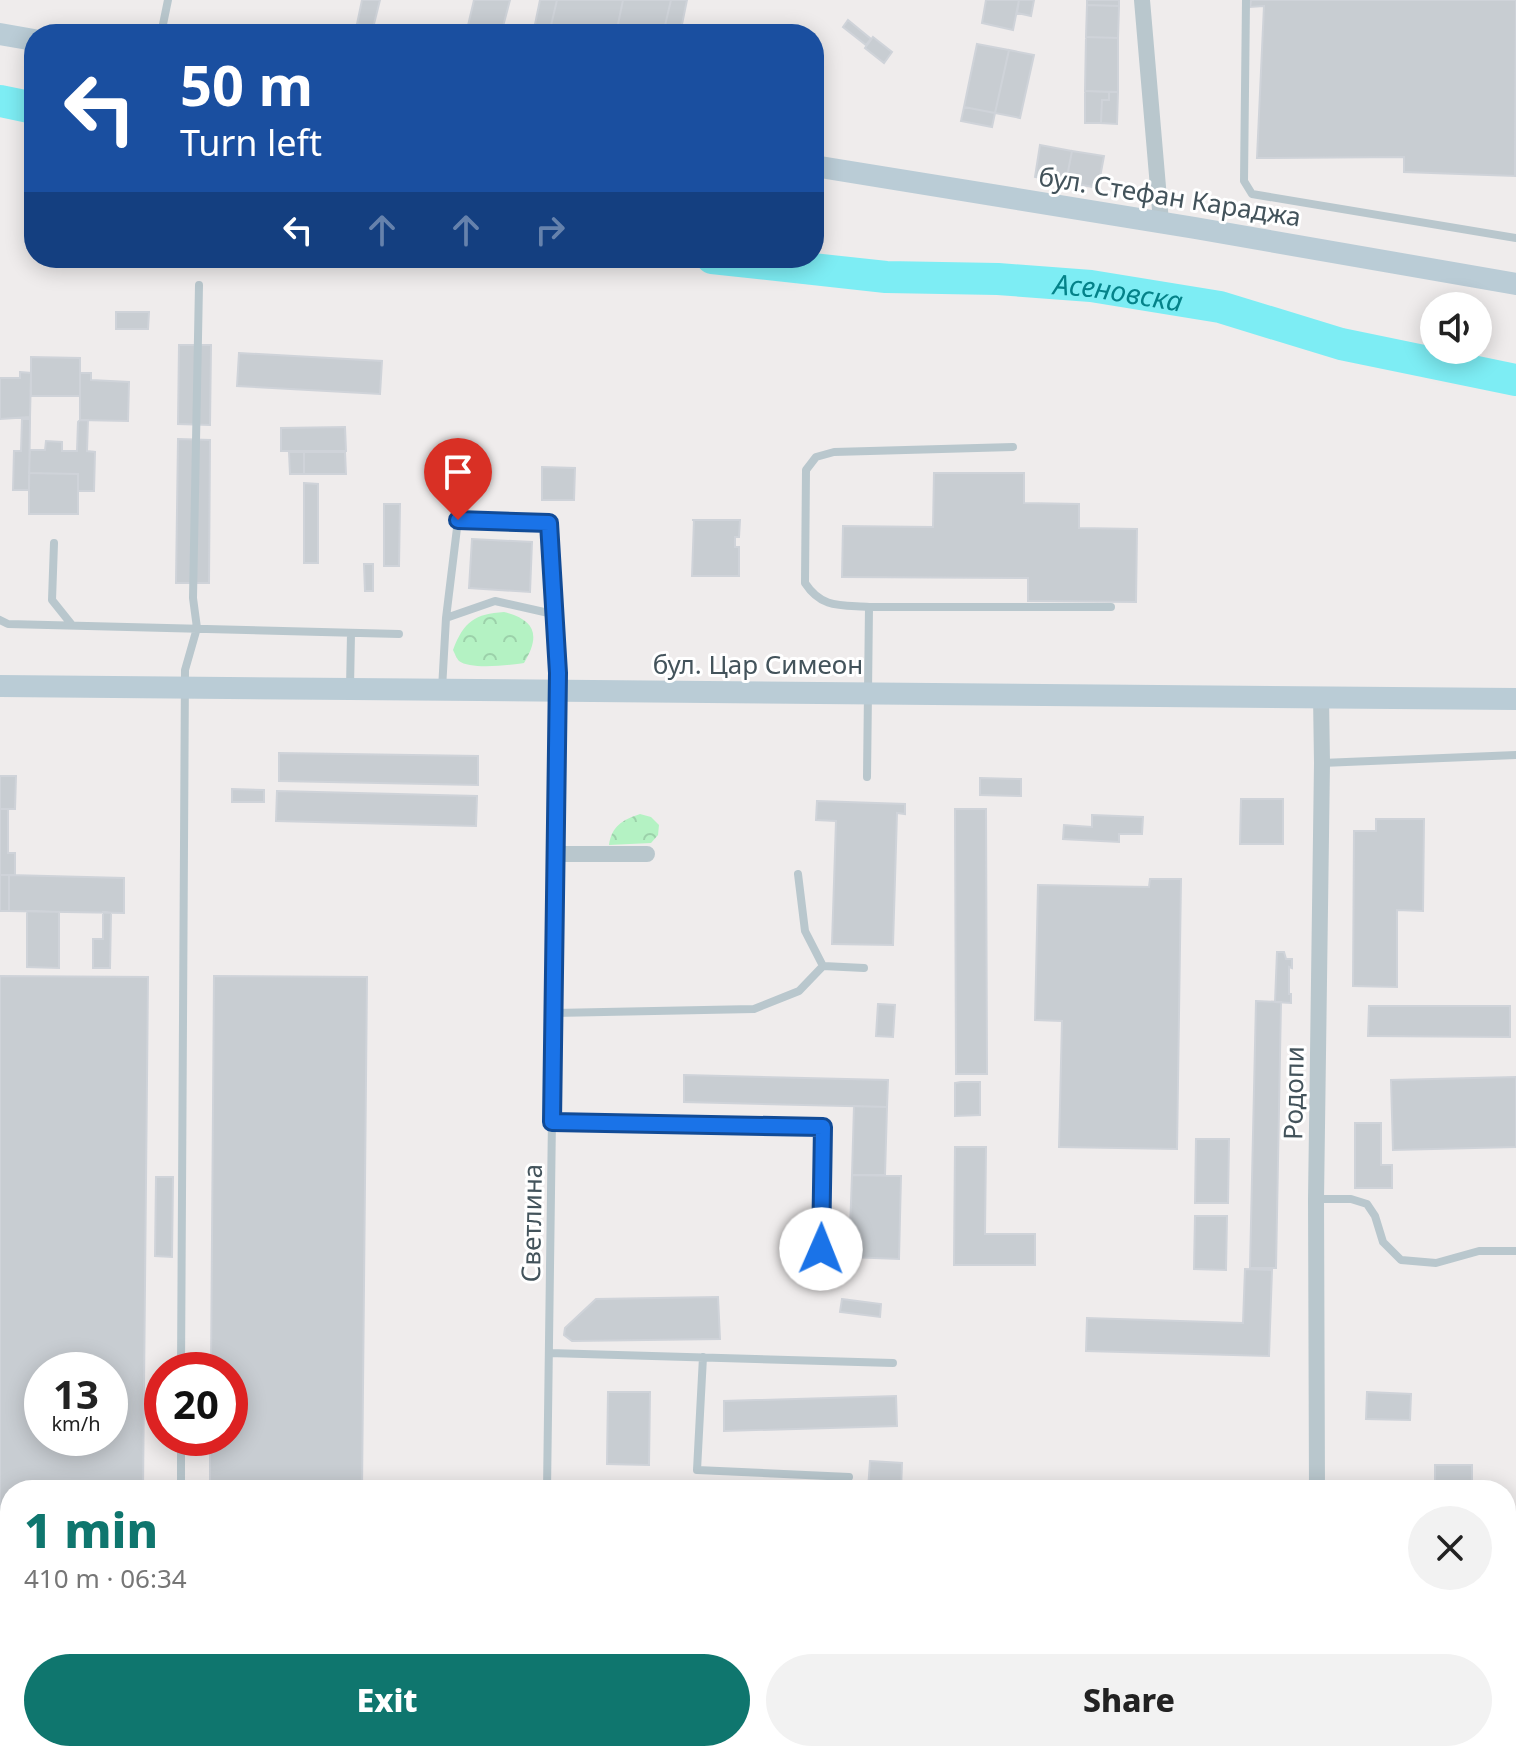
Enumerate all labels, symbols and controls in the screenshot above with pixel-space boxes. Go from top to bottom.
text: 50 m [180,46,313,122]
icon: left [48,56,152,160]
text: Turn left [180,118,322,167]
street label: бул. Стефан Караджа [1036,157,1304,235]
icon: left [276,208,320,252]
icon: ahead [360,208,404,252]
icon: ahead [444,208,488,252]
icon: right [528,208,572,252]
water label: Асеновска [1050,264,1186,320]
map controls [1420,292,1492,364]
button: sound [1420,292,1492,364]
pin [424,438,492,520]
icon: arrive [436,450,480,494]
street label: бул. Цар Симеон [653,646,863,682]
street label: Родопи [1274,1046,1312,1140]
street label: Светлина [512,1163,550,1283]
position arrow [779,1207,863,1291]
speed limit sign: 20 [144,1352,248,1456]
text: 13 [53,1366,99,1421]
text: km/h [51,1410,101,1437]
text: 1 min [24,1497,158,1562]
button: close [1408,1506,1492,1590]
text: 410 m · 06:34 [24,1560,187,1596]
button: Exit [24,1654,750,1746]
button: Share [766,1654,1492,1746]

